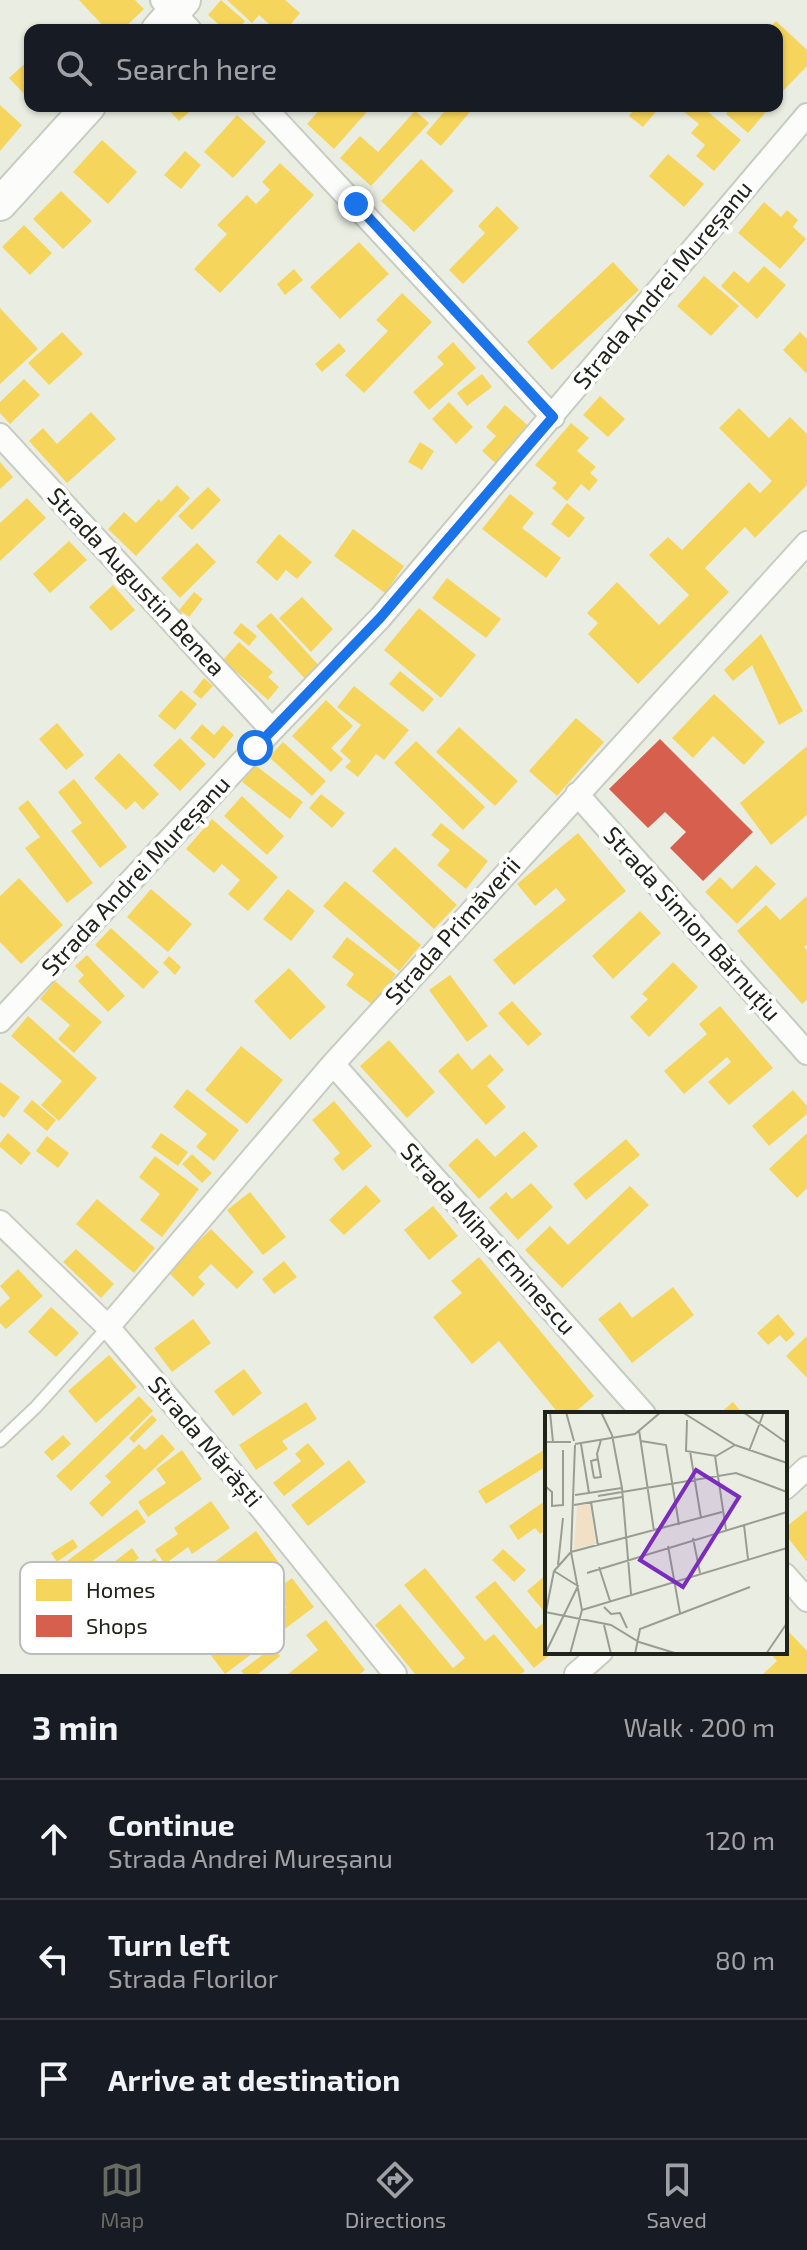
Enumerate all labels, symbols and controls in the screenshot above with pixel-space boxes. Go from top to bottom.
search box [24,24,783,112]
icon: search [52,46,96,90]
text: Search here [116,50,277,86]
street label: Strada Andrei Mureșanu [566,174,759,395]
route end [338,186,374,222]
street label: Strada Augustin Benea [42,481,232,681]
route start [237,730,273,766]
street label: Strada Andrei Mureșanu [35,769,237,982]
street label: Strada Simion Bărnuțiu [597,820,788,1027]
street label: Strada Primăverii [378,850,526,1010]
street label: Strada Mihai Eminescu [395,1136,583,1340]
street label: Strada Mărăști [141,1370,269,1514]
inset map [545,1412,787,1654]
legend [20,1562,284,1654]
text: Homes [86,1576,155,1602]
text: Shops [86,1612,148,1638]
text: 3 min [32,1706,118,1747]
text: Walk · 200 m [623,1711,775,1742]
text: Continue [108,1806,235,1842]
icon: ahead [32,1817,76,1861]
text: 120 m [706,1824,775,1855]
text: Strada Andrei Mureșanu [108,1842,393,1873]
text: Turn left [108,1926,230,1962]
icon: left [32,1937,76,1981]
text: 80 m [715,1944,775,1975]
text: Strada Florilor [108,1962,278,1993]
icon: arrive [32,2057,76,2101]
text: Arrive at destination [108,2061,400,2097]
tab: Map [100,2158,144,2232]
tab: Directions [345,2158,446,2232]
tab: Saved [646,2158,707,2232]

